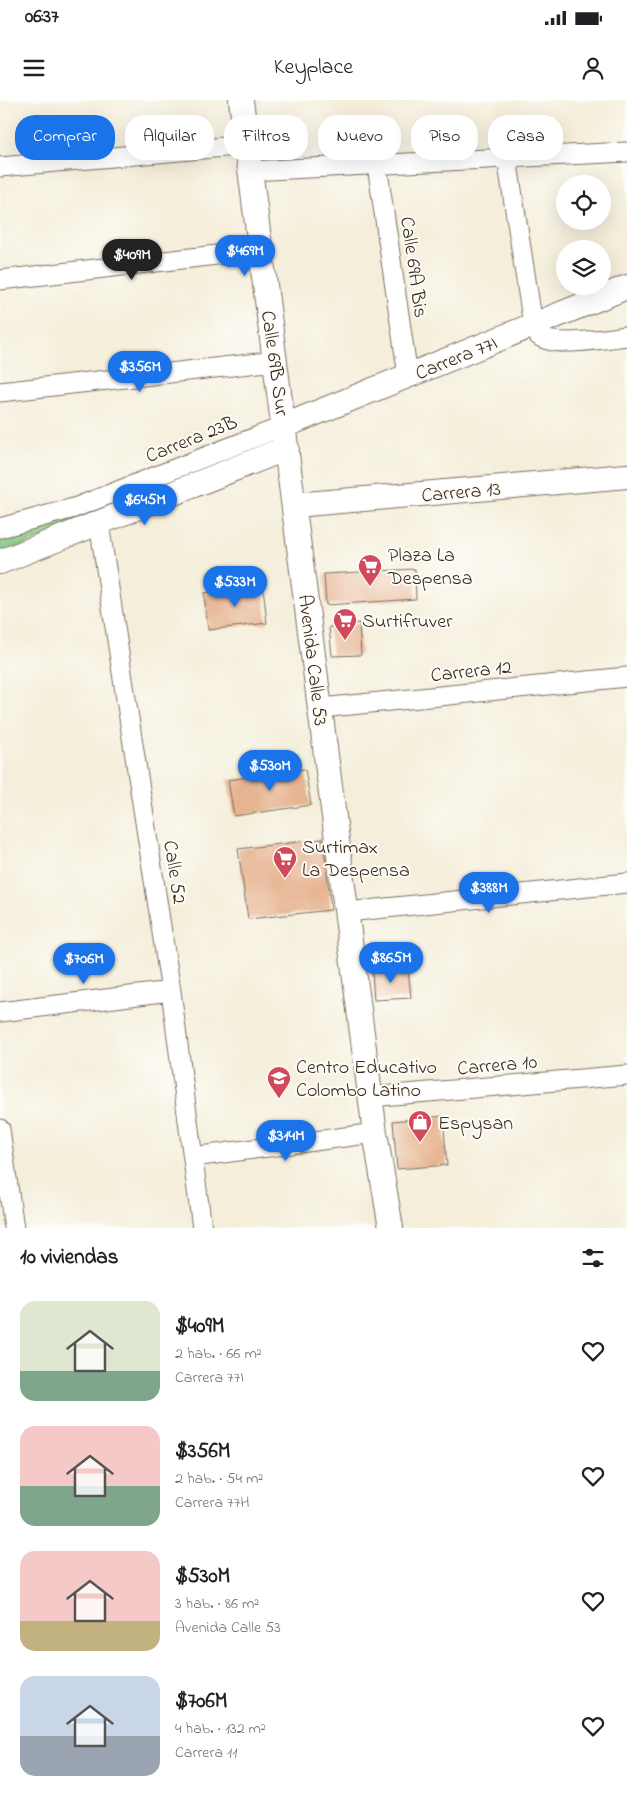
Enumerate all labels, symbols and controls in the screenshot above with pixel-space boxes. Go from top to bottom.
text: 06:37 [25,4,59,31]
text: Keyplace [274,52,353,84]
icon: menu [20,54,48,82]
icon: person [579,54,607,82]
chip: Comprar [15,115,115,160]
chip: Alquilar [125,115,214,160]
chip: Filtros [224,115,308,160]
chip: Nuevo [318,115,401,160]
chip: Piso [411,115,478,160]
chip: Casa [488,115,563,160]
map controls [556,175,611,295]
button: locate [556,175,611,230]
street label: Calle 69A Bis [391,215,434,320]
pin: $469M [210,234,280,277]
pin: $409M [97,238,167,281]
text: $469M [226,239,264,263]
button: layers [556,240,611,295]
text: $409M [113,243,151,267]
street label: Calle 69B Sur [252,309,295,419]
street label: Carrera 77I [411,330,502,389]
pin: $356M [105,350,175,393]
text: $356M [119,355,161,379]
street label: Carrera 23B [142,409,242,472]
street label: Carrera 13 [420,476,502,511]
pin: $645M [110,484,180,526]
text: $645M [124,488,166,512]
place label: Plaza La Despensa [387,542,473,594]
supermarket icon: Plaza La Despensa [357,553,383,587]
pin: $533M [200,566,270,608]
text: $533M [214,570,256,594]
street label: Avenida Calle 53 [289,593,334,728]
supermarket icon: Surtifruver [332,607,358,641]
place label: Surtifruver [362,608,453,637]
street label: Carrera 12 [429,654,513,691]
pin: $530M [235,750,305,792]
text: $530M [249,754,291,778]
place label: Surtimax La Despensa [302,834,410,886]
street label: Calle 52 [154,839,193,906]
supermarket icon: Surtimax La Despensa [272,845,298,879]
pin: $388M [454,872,524,914]
text: $388M [470,876,508,900]
pin: $706M [49,942,119,985]
pin: $865M [356,942,426,984]
text: $865M [370,946,412,970]
text: $706M [64,947,104,971]
street label: Carrera 10 [456,1049,539,1084]
place label: Centro Educativo Colombo Latino [296,1054,437,1106]
school or university icon: Centro Educativo Colombo Latino [266,1065,292,1099]
shop icon: Espysan [407,1109,433,1143]
place label: Espysan [438,1110,513,1139]
pin: $314M [251,1120,321,1162]
text: $314M [267,1124,305,1148]
text: 10 viviendas [20,1243,118,1273]
icon: filters [579,1244,607,1272]
text: $409M [175,1312,225,1342]
icon: home [60,1321,120,1381]
icon: heart [579,1337,607,1365]
text: 2 hab. · 66 m² [175,1342,262,1366]
text: Carrera 77I [175,1366,244,1390]
text: $356M [175,1437,230,1467]
icon: home [60,1446,120,1506]
icon: heart [579,1462,607,1490]
text: 2 hab. · 54 m² [175,1467,263,1491]
text: Carrera 77H [175,1491,250,1515]
text: $530M [175,1562,230,1592]
icon: home [60,1571,120,1631]
icon: heart [579,1587,607,1615]
text: 3 hab. · 86 m² [175,1592,259,1616]
text: Avenida Calle 53 [175,1616,281,1640]
text: $706M [175,1687,227,1717]
icon: home [60,1696,120,1756]
icon: heart [579,1712,607,1740]
text: 4 hab. · 132 m² [175,1717,266,1741]
text: Carrera 11 [175,1741,237,1765]

